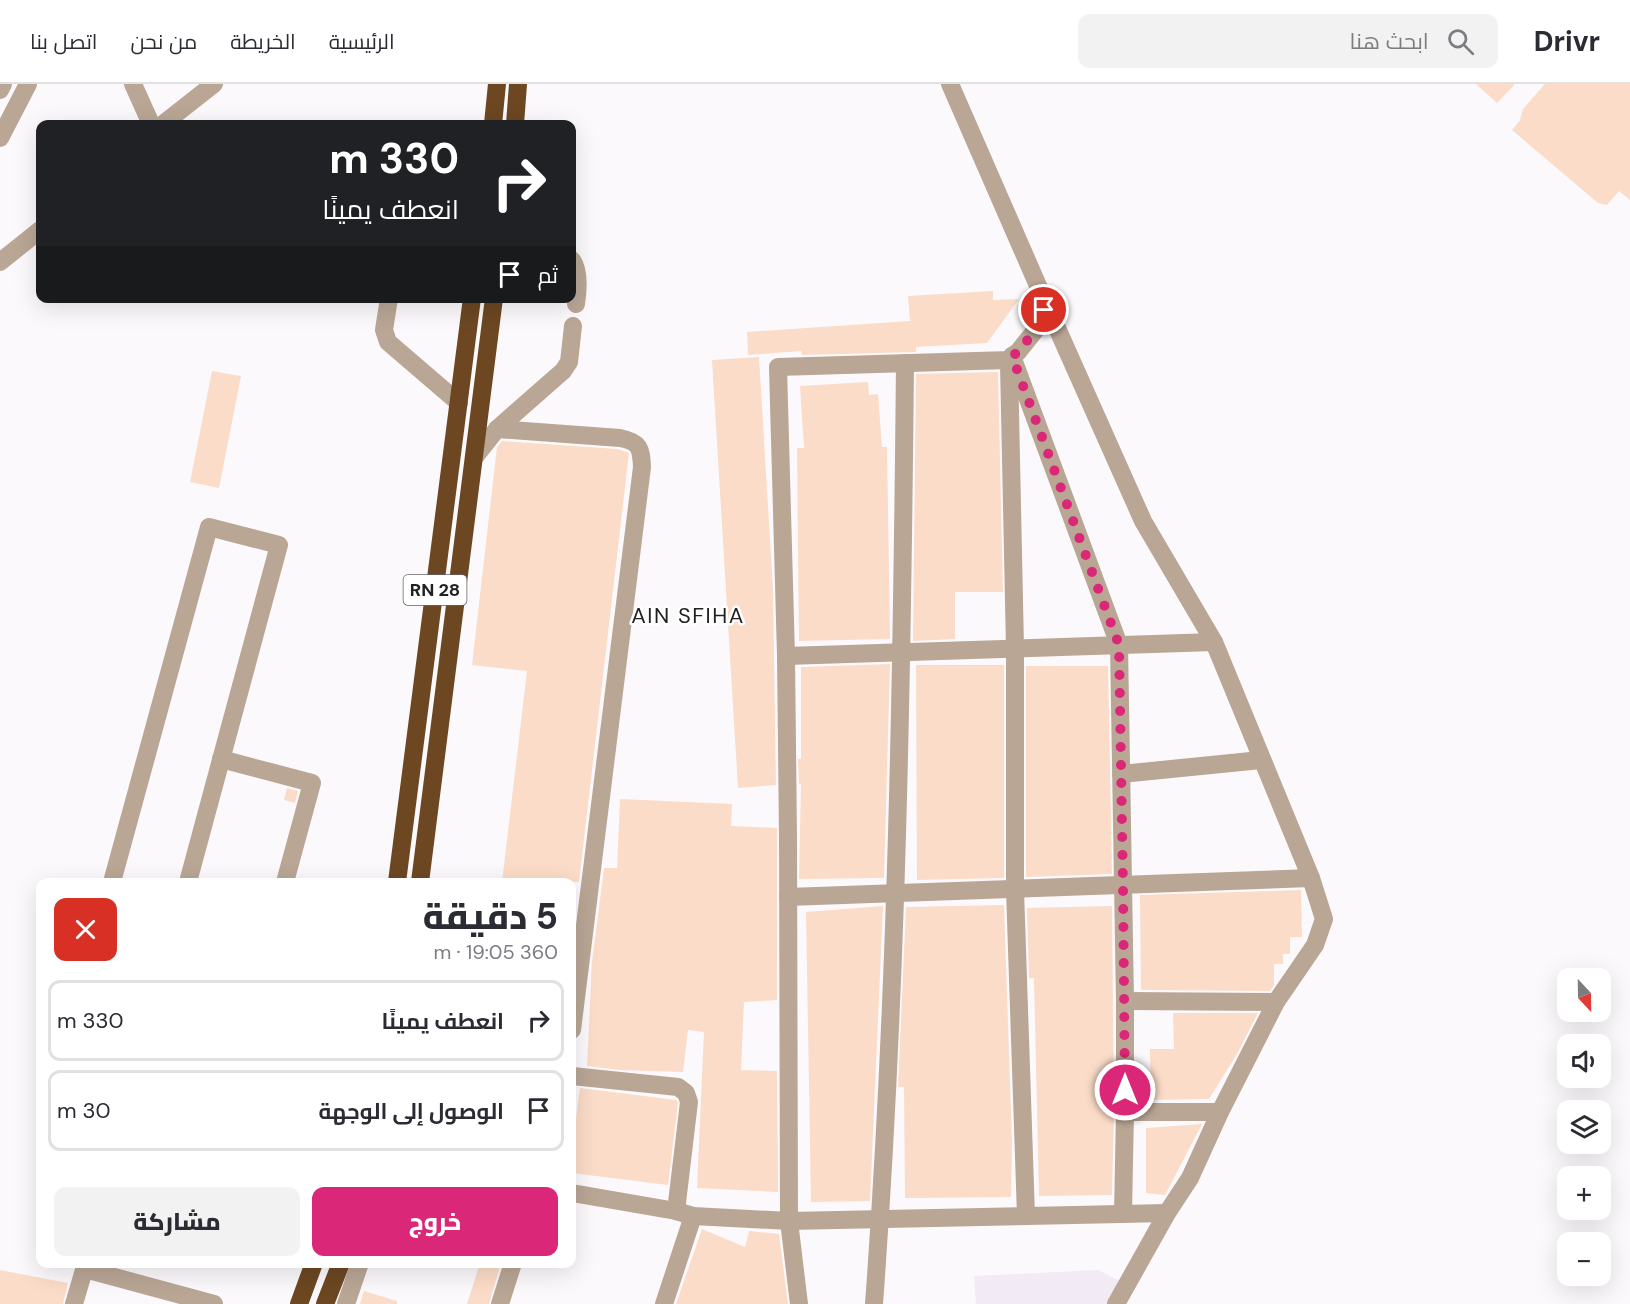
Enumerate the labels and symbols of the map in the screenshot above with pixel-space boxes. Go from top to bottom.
pin [1018,284,1069,335]
road number: RN 28 [404,575,466,605]
district label: AIN SFIHA [631,601,745,630]
north arrow [1557,968,1611,1022]
position arrow [1093,1058,1157,1122]

